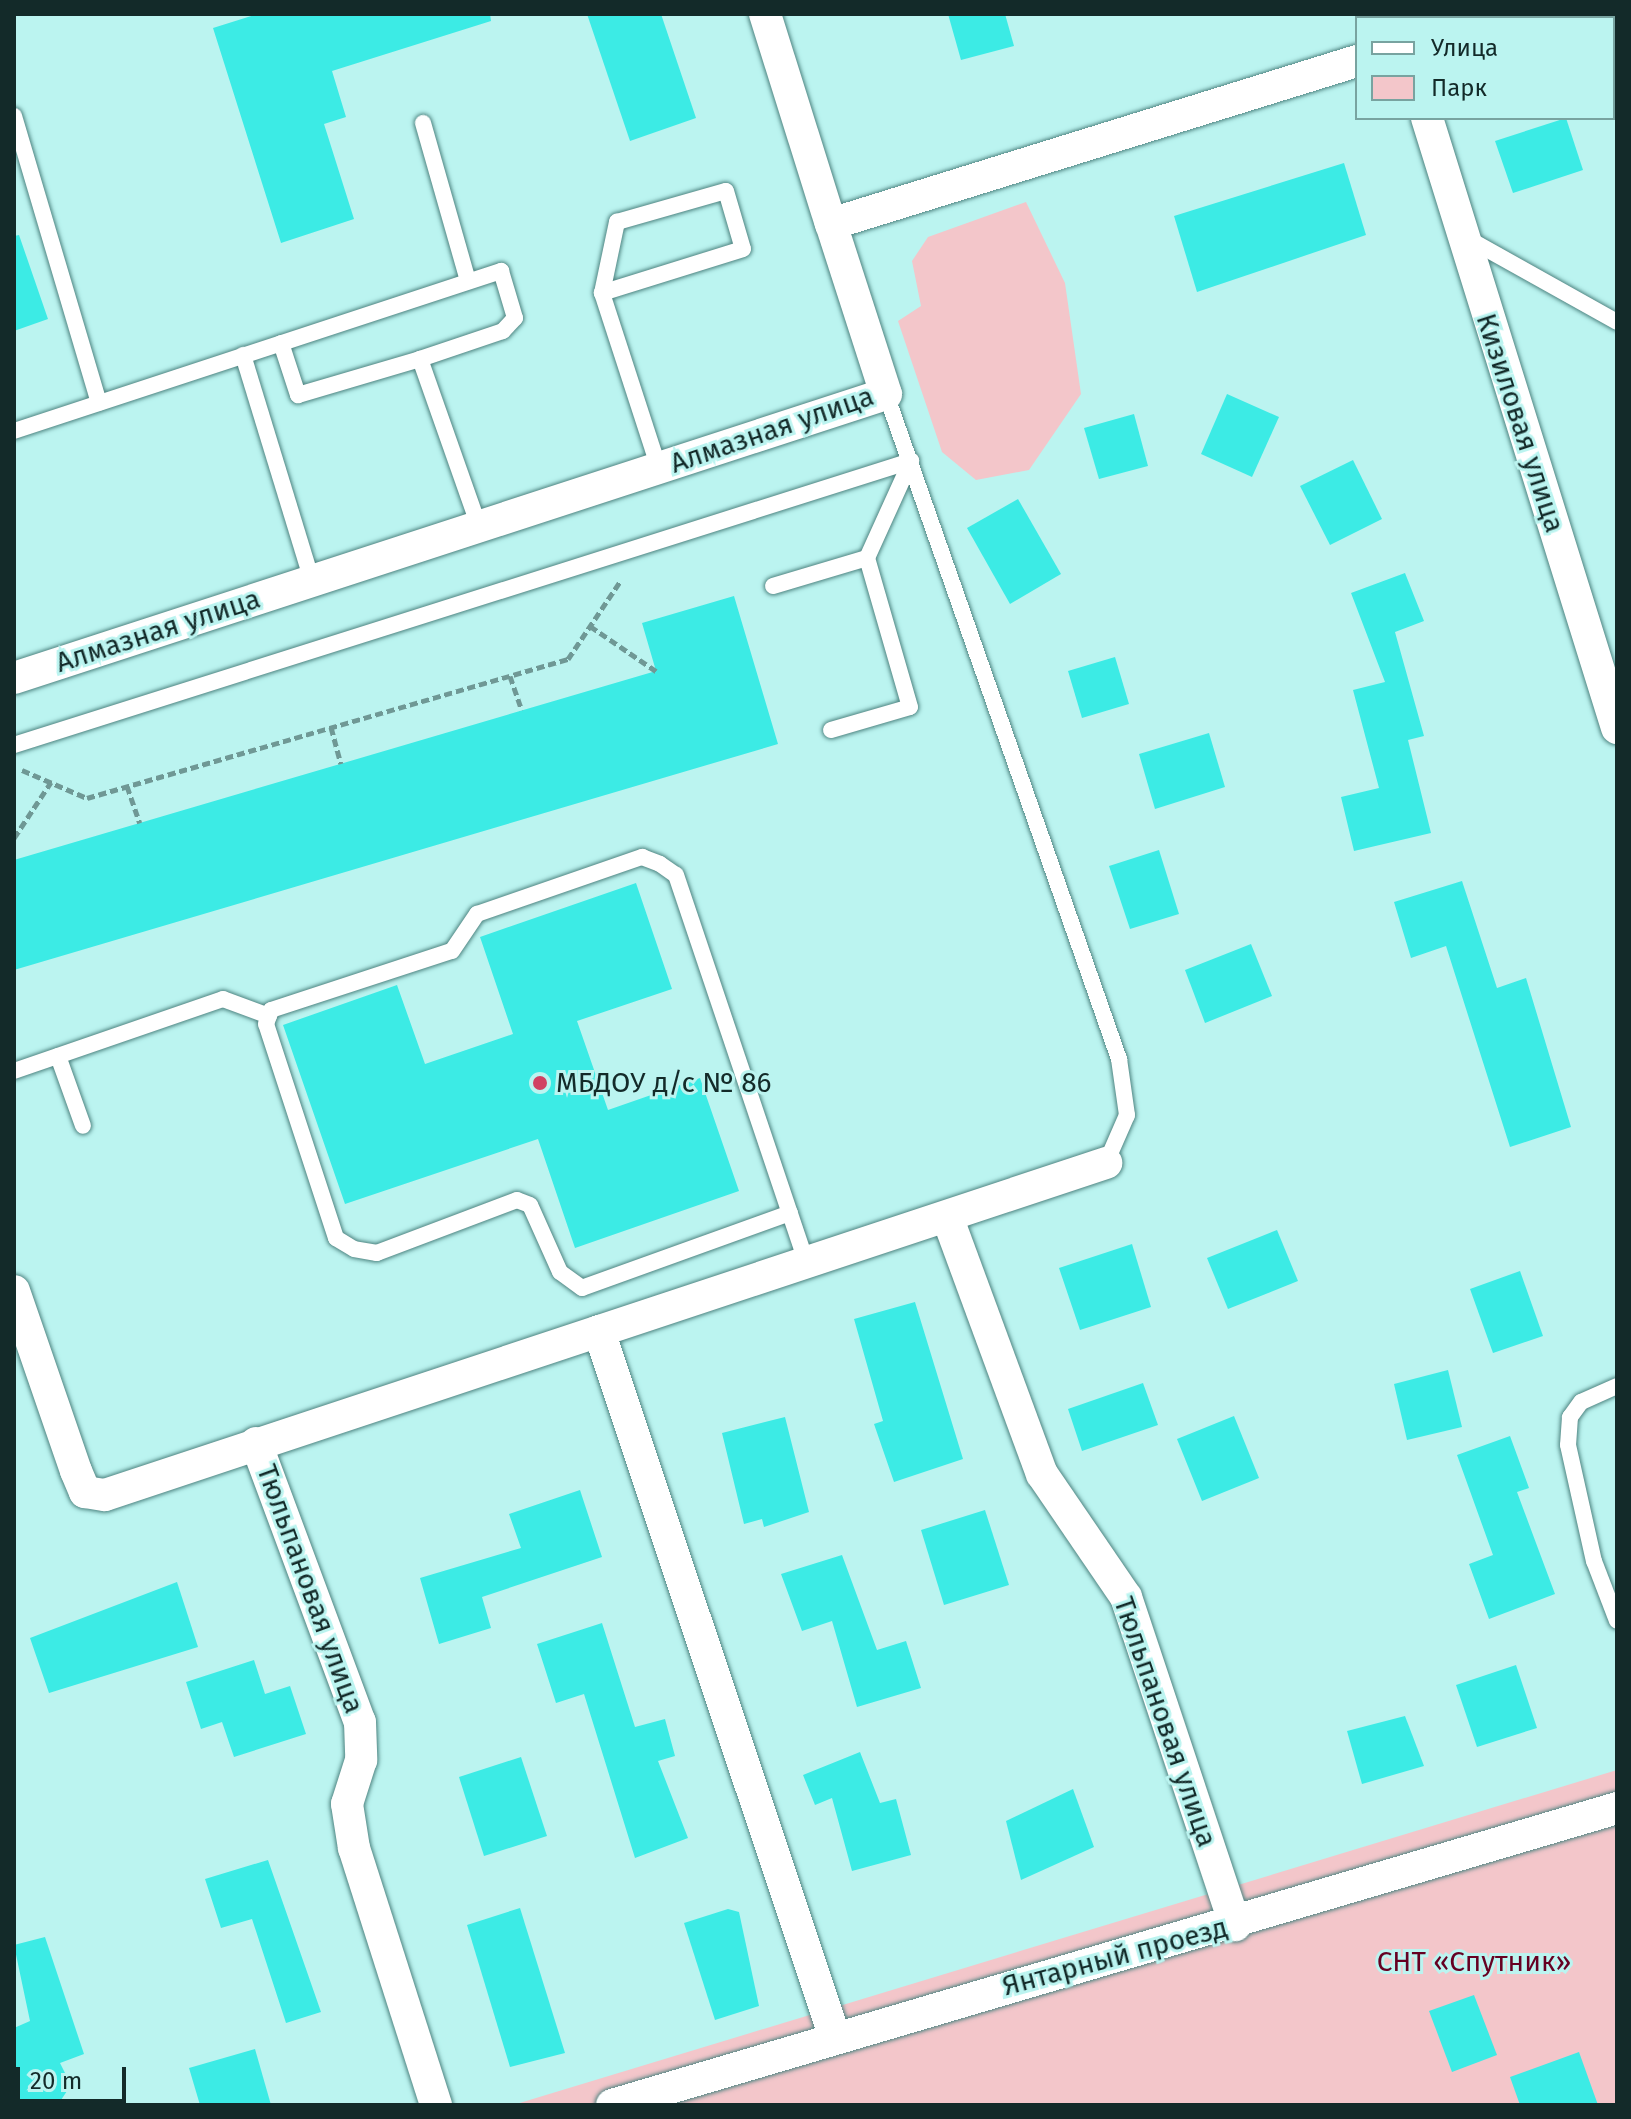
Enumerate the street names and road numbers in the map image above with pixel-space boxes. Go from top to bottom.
street label: Кизиловая улица [1469,309,1571,537]
street label: Алмазная улица [666,379,878,481]
street label: Алмазная улица [52,582,264,680]
street label: Тюльпановая улица [249,1460,371,1718]
street label: Тюльпановая улица [1106,1593,1224,1851]
street label: Янтарный проезд [999,1911,1231,2003]

